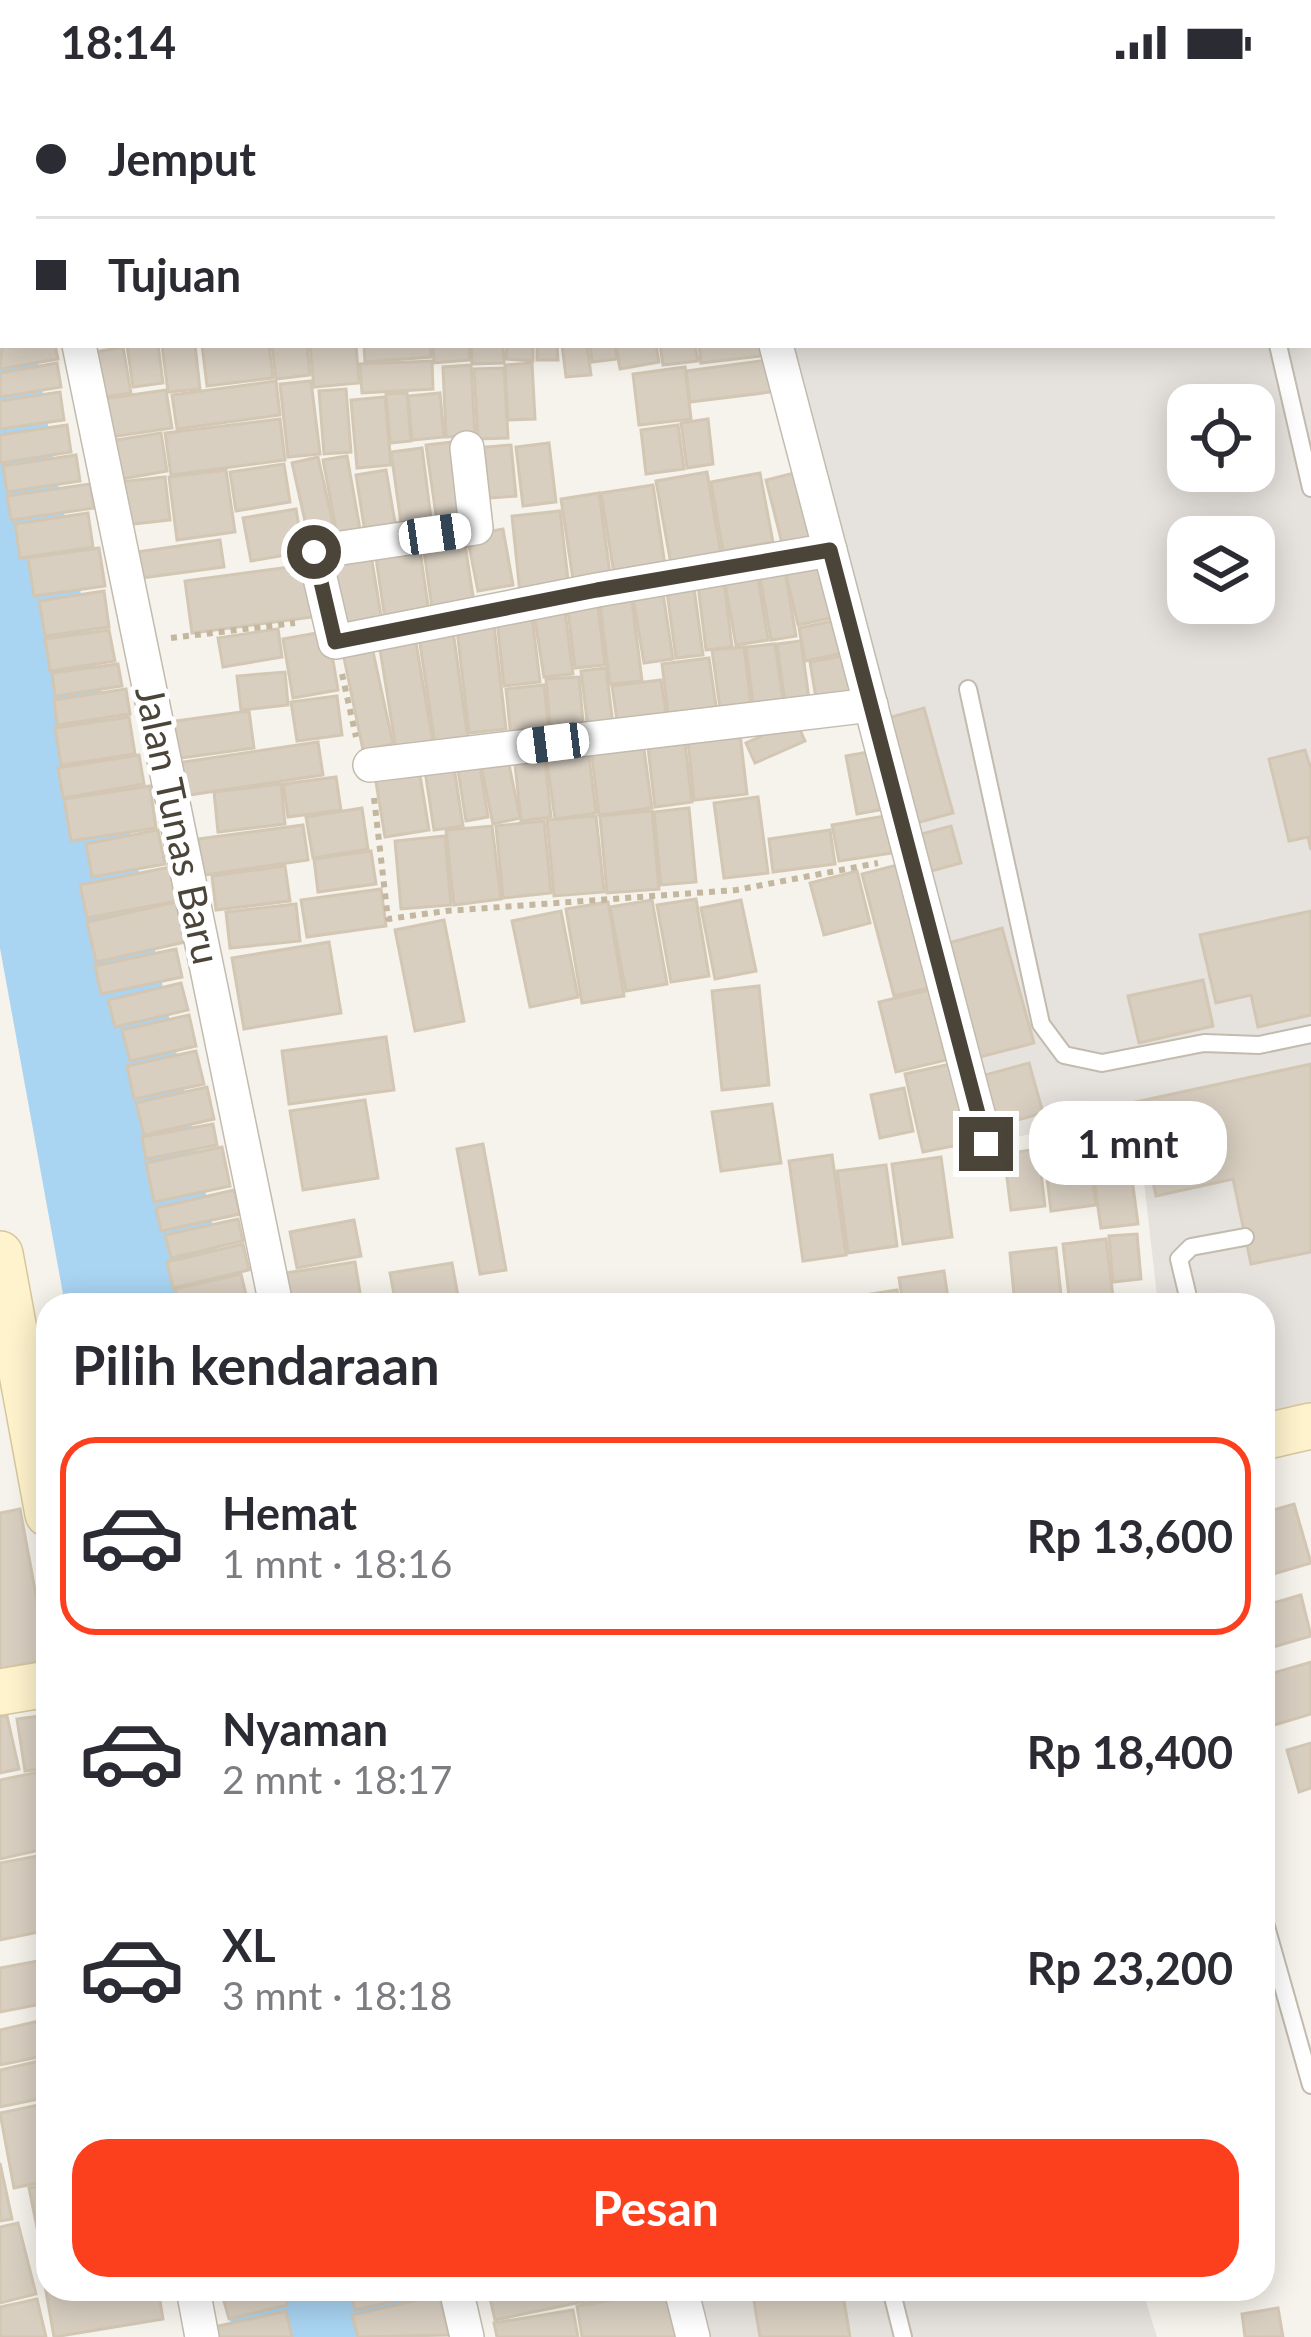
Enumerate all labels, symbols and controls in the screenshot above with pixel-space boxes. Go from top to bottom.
text: 18:14 [60,15,176,69]
text: Jemput [108,132,256,186]
text: Tujuan [108,248,241,302]
map controls [1167,384,1275,624]
button: locate [1167,384,1275,492]
car [397,511,473,557]
button: layers [1167,516,1275,624]
route start [287,525,341,579]
street label: Jalan Tunas Baru [127,682,231,968]
car [515,721,591,765]
callout: 1 mnt [1028,1102,1226,1186]
route end [959,1117,1013,1171]
text: 1 mnt [1078,1120,1179,1166]
text: Pilih kendaraan [72,1332,440,1397]
icon: car [78,1482,186,1590]
text: Hemat [222,1486,357,1540]
text: Rp 13,600 [1027,1509,1233,1563]
text: 1 mnt · 18:16 [222,1540,453,1586]
icon: car [78,1698,186,1806]
text: Nyaman [222,1702,388,1756]
text: Rp 18,400 [1027,1725,1233,1779]
text: 2 mnt · 18:17 [222,1756,453,1802]
icon: car [78,1914,186,2022]
text: XL [222,1918,276,1972]
text: Rp 23,200 [1027,1941,1233,1995]
text: 3 mnt · 18:18 [222,1972,453,2018]
button: Pesan [72,2139,1239,2277]

